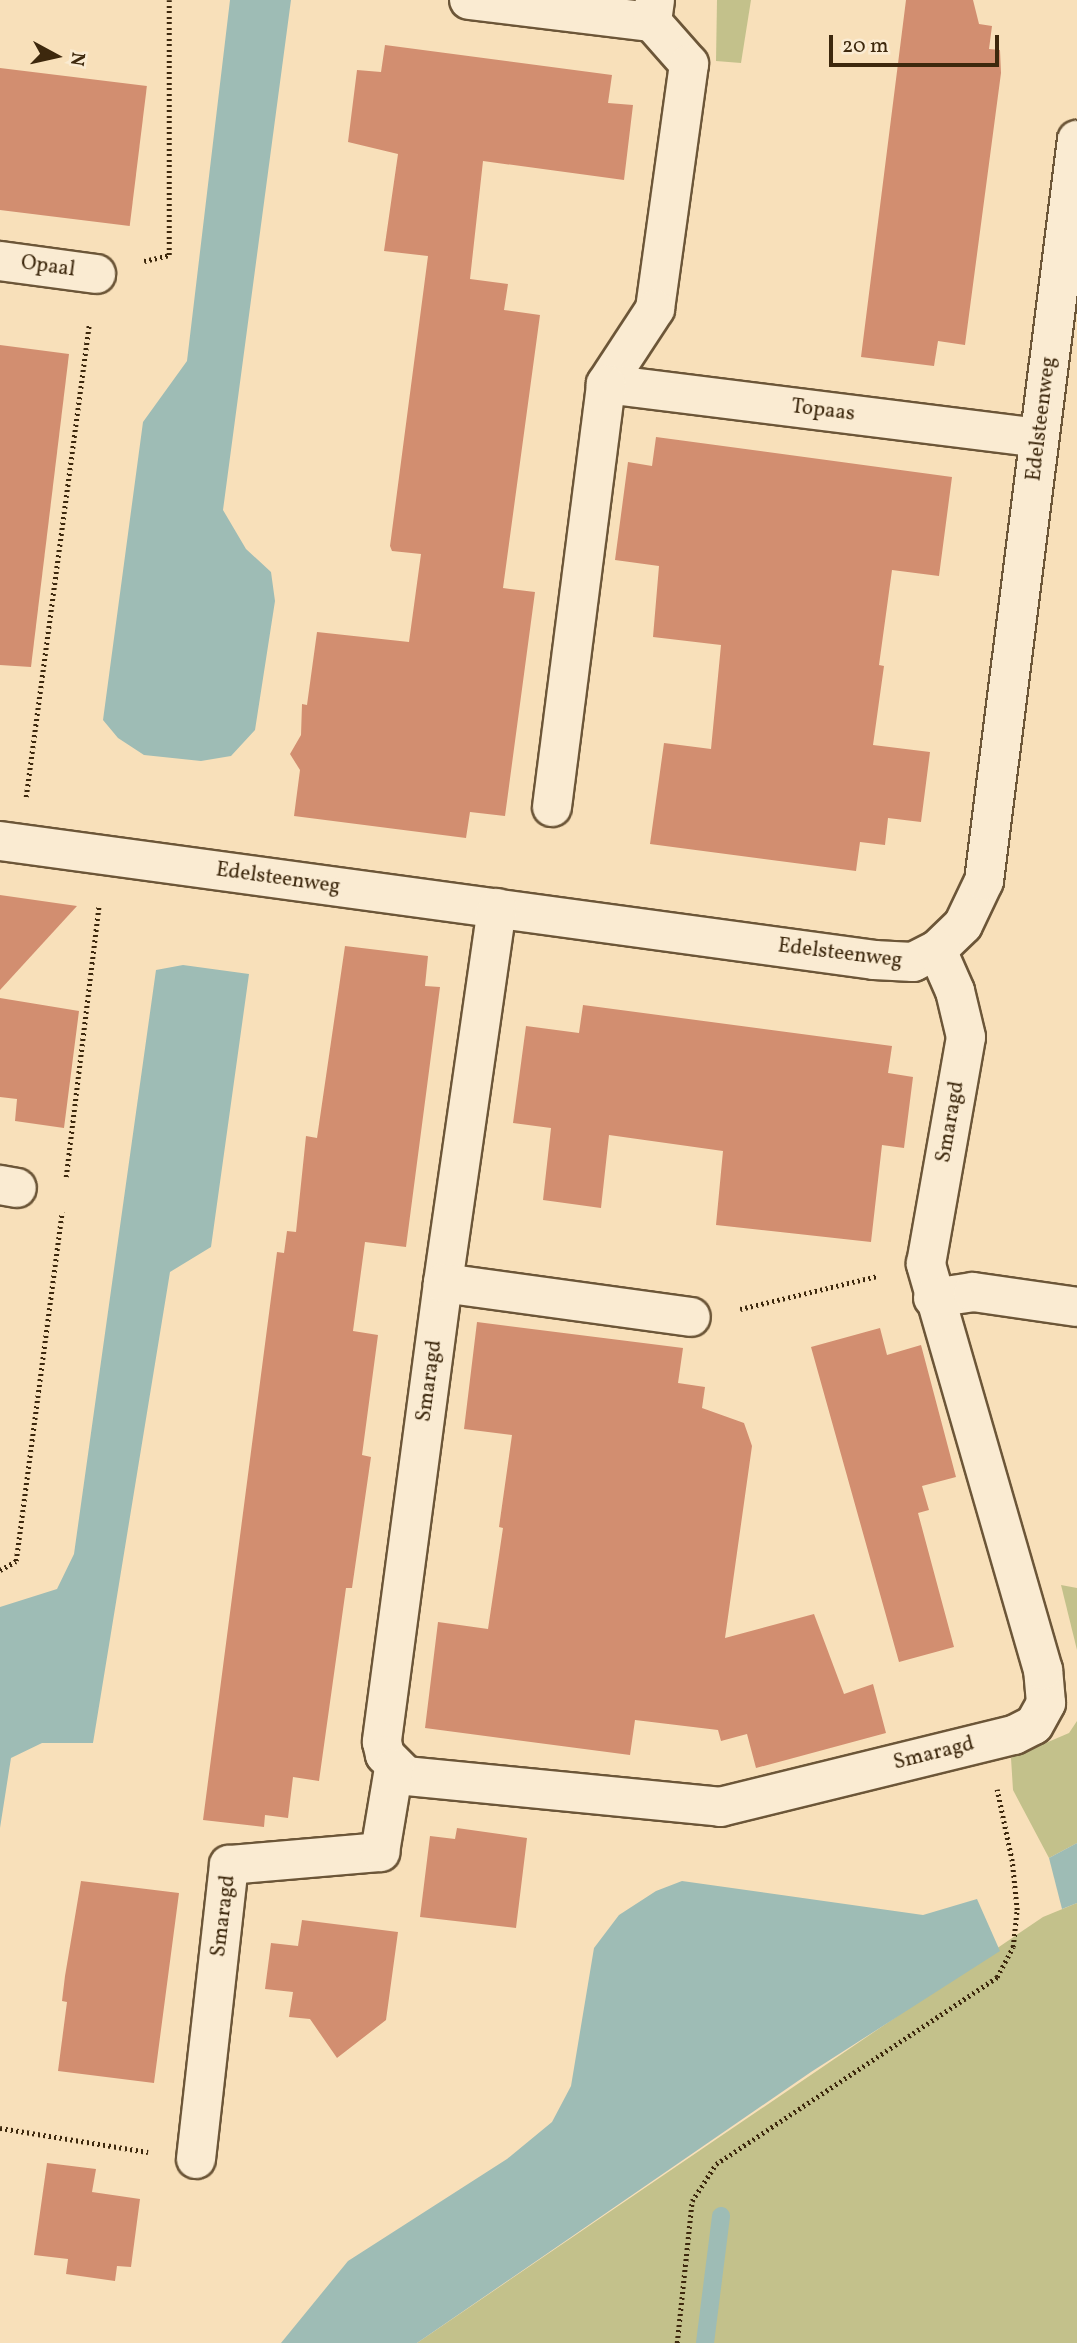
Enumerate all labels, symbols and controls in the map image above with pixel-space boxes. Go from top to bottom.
north arrow [21,21,91,91]
scale bar [832,21,1002,65]
text: 20 m [842,32,888,61]
text: N [63,50,91,68]
street label: Opaal [19,251,77,283]
street label: Edelsteenweg [1022,355,1062,483]
street label: Topaas [790,395,856,427]
street label: Edelsteenweg [214,858,342,900]
street label: Edelsteenweg [776,934,904,974]
street label: Smaragd [931,1079,971,1165]
street label: Smaragd [412,1338,448,1424]
street label: Smaragd [891,1732,977,1776]
street label: Smaragd [206,1874,242,1958]

